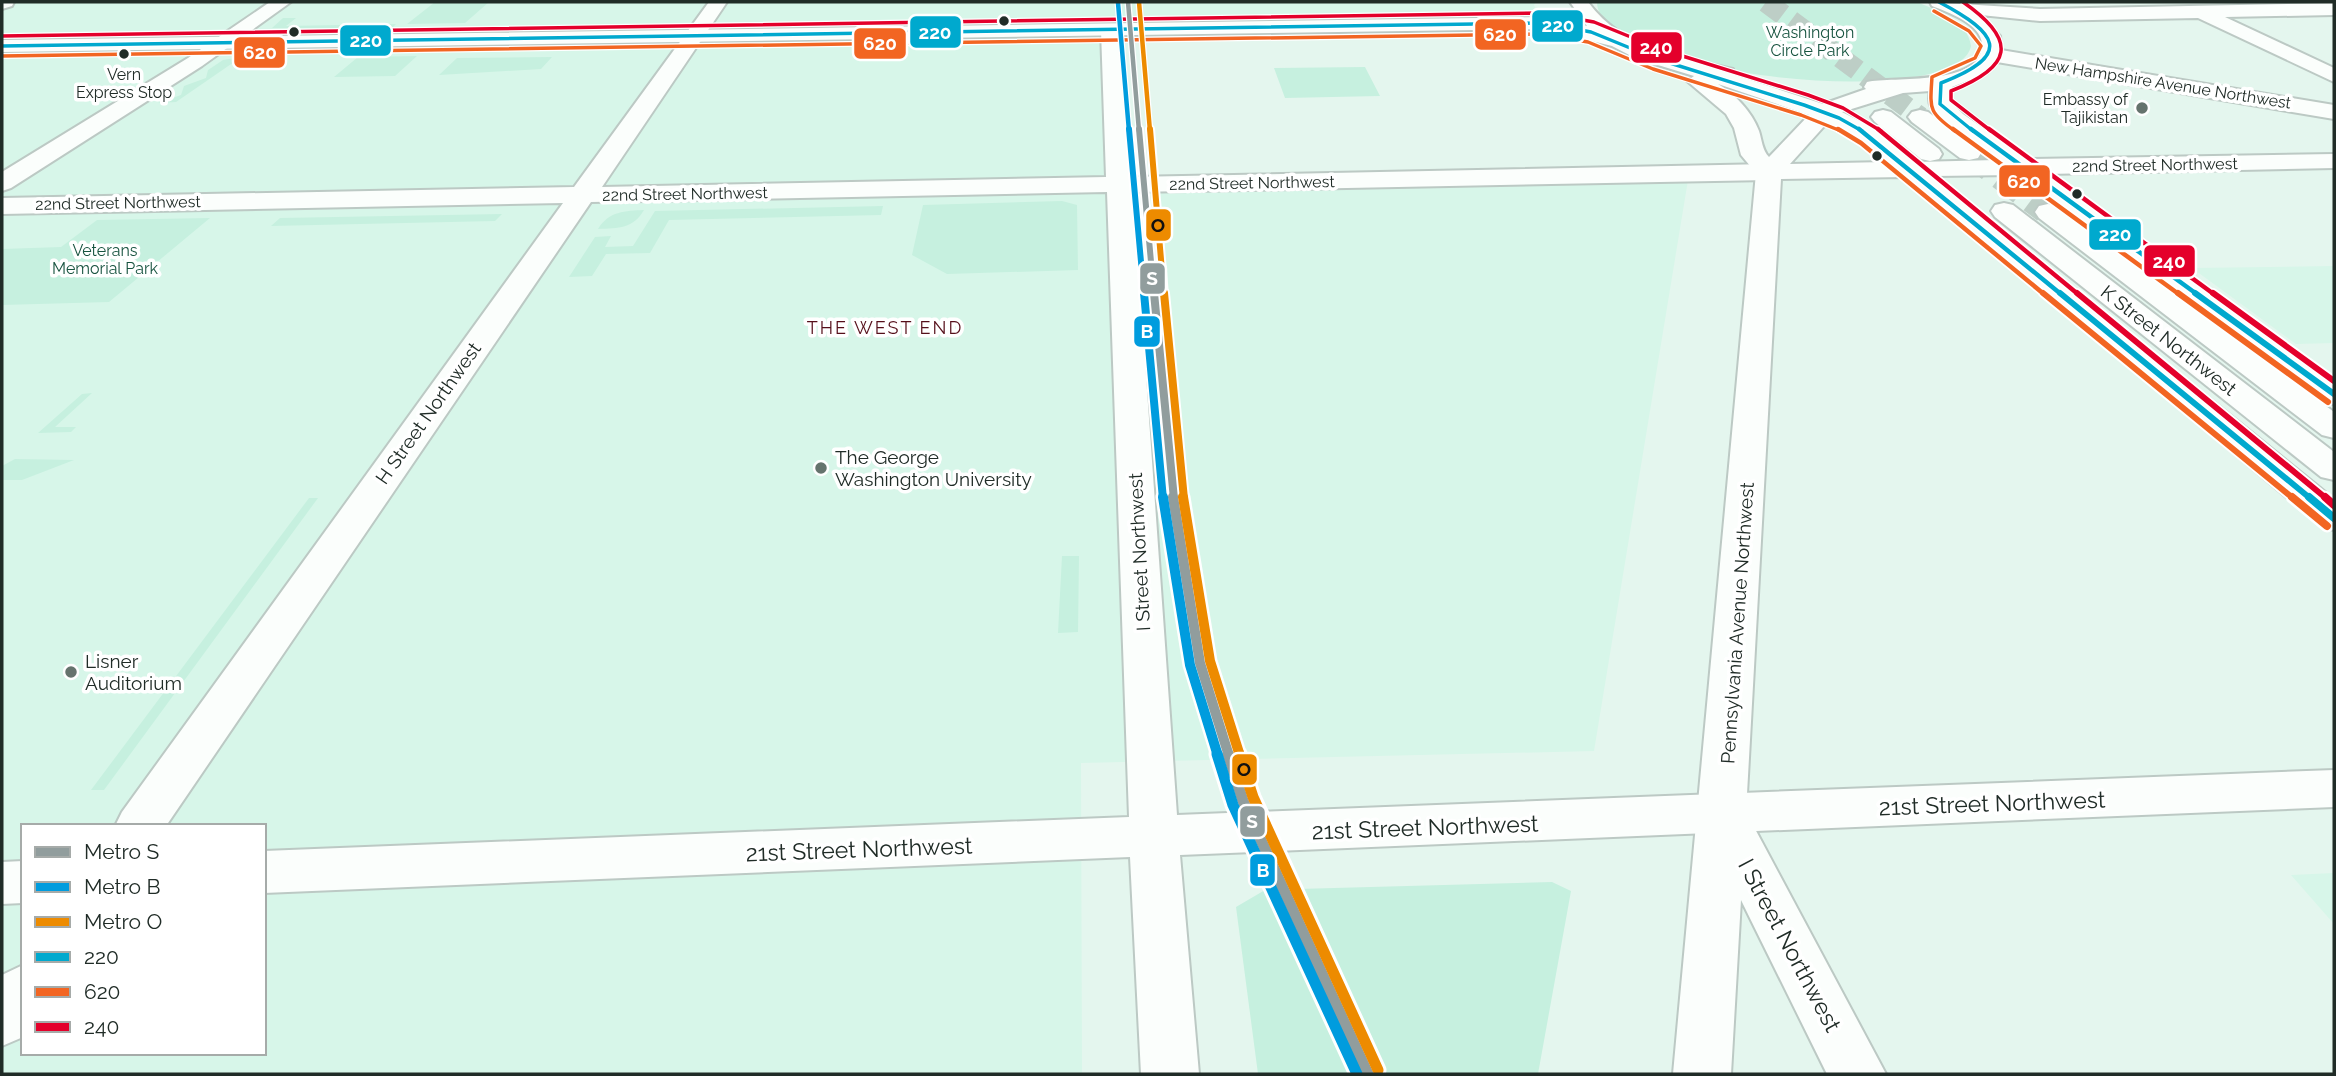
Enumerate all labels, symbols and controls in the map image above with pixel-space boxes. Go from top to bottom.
line badge: 220 [1531,9,1584,43]
unlabelled marker [997,14,1011,28]
text: 220 [1541,14,1575,36]
line badge: 220 [909,15,962,49]
line badge: 620 [1474,18,1527,51]
text: 220 [918,21,952,43]
text: 620 [1483,23,1517,45]
park label: Washington Circle Park [1766,23,1854,60]
line badge: 220 [339,24,392,57]
unlabelled marker [287,25,301,39]
line badge: 620 [853,27,907,60]
text: 220 [349,29,383,51]
line badge: 240 [1630,31,1683,64]
text: 620 [863,32,897,54]
line badge: 620 [233,36,286,69]
text: 240 [1639,36,1673,58]
text: 620 [243,41,277,63]
marker: Vern Express Stop [117,47,131,61]
street label: New Hampshire Avenue Northwest [2034,53,2293,113]
place label: Vern Express Stop [76,65,172,102]
place label: Embassy of Tajikistan [2043,90,2129,127]
marker: Embassy of Tajikistan [2134,100,2150,116]
unlabelled marker [1870,149,1884,163]
street label: 22nd Street Northwest [2072,154,2239,176]
line badge: 620 [1998,164,2051,198]
text: 620 [2007,170,2041,192]
street label: 22nd Street Northwest [1169,172,1336,194]
street label: 22nd Street Northwest [602,183,769,205]
unlabelled marker [2070,187,2084,201]
street label: 22nd Street Northwest [35,192,202,214]
line badge: O [1145,208,1172,242]
text: O [1151,214,1165,236]
line badge: 220 [2088,218,2142,251]
text: 220 [2098,223,2132,245]
park label: Veterans Memorial Park [52,241,158,278]
line badge: 240 [2143,244,2196,278]
text: 240 [2152,250,2186,272]
line badge: S [1139,262,1166,295]
text: S [1146,267,1158,289]
street label: K Street Northwest [2097,280,2242,400]
line badge: B [1133,315,1161,348]
district label: THE WEST END [807,317,963,338]
text: B [1141,320,1154,342]
street label: H Street Northwest [371,337,486,488]
place label: The George Washington University [835,446,1032,490]
marker: The George Washington University [813,460,829,476]
street label: I Street Northwest [1124,472,1154,632]
street label: Pennsylvania Avenue Northwest [1716,481,1758,764]
place label: Lisner Auditorium [85,650,182,694]
marker: Lisner Auditorium [63,664,79,680]
line badge: O [1231,753,1258,786]
text: O [1237,758,1251,780]
street label: 21st Street Northwest [1878,786,2106,820]
line badge: S [1239,805,1266,838]
text: S [1246,810,1258,832]
street label: 21st Street Northwest [1311,810,1539,844]
legend [21,824,266,1055]
street label: 21st Street Northwest [745,832,973,866]
text: Metro S [84,839,159,864]
line badge: B [1249,853,1276,887]
street label: I Street Northwest [1733,854,1847,1036]
text: B [1257,859,1270,881]
text: Metro B [84,874,160,899]
text: Metro O [84,909,162,934]
text: 220 [84,944,119,969]
text: 620 [84,979,120,1004]
text: 240 [84,1014,119,1039]

